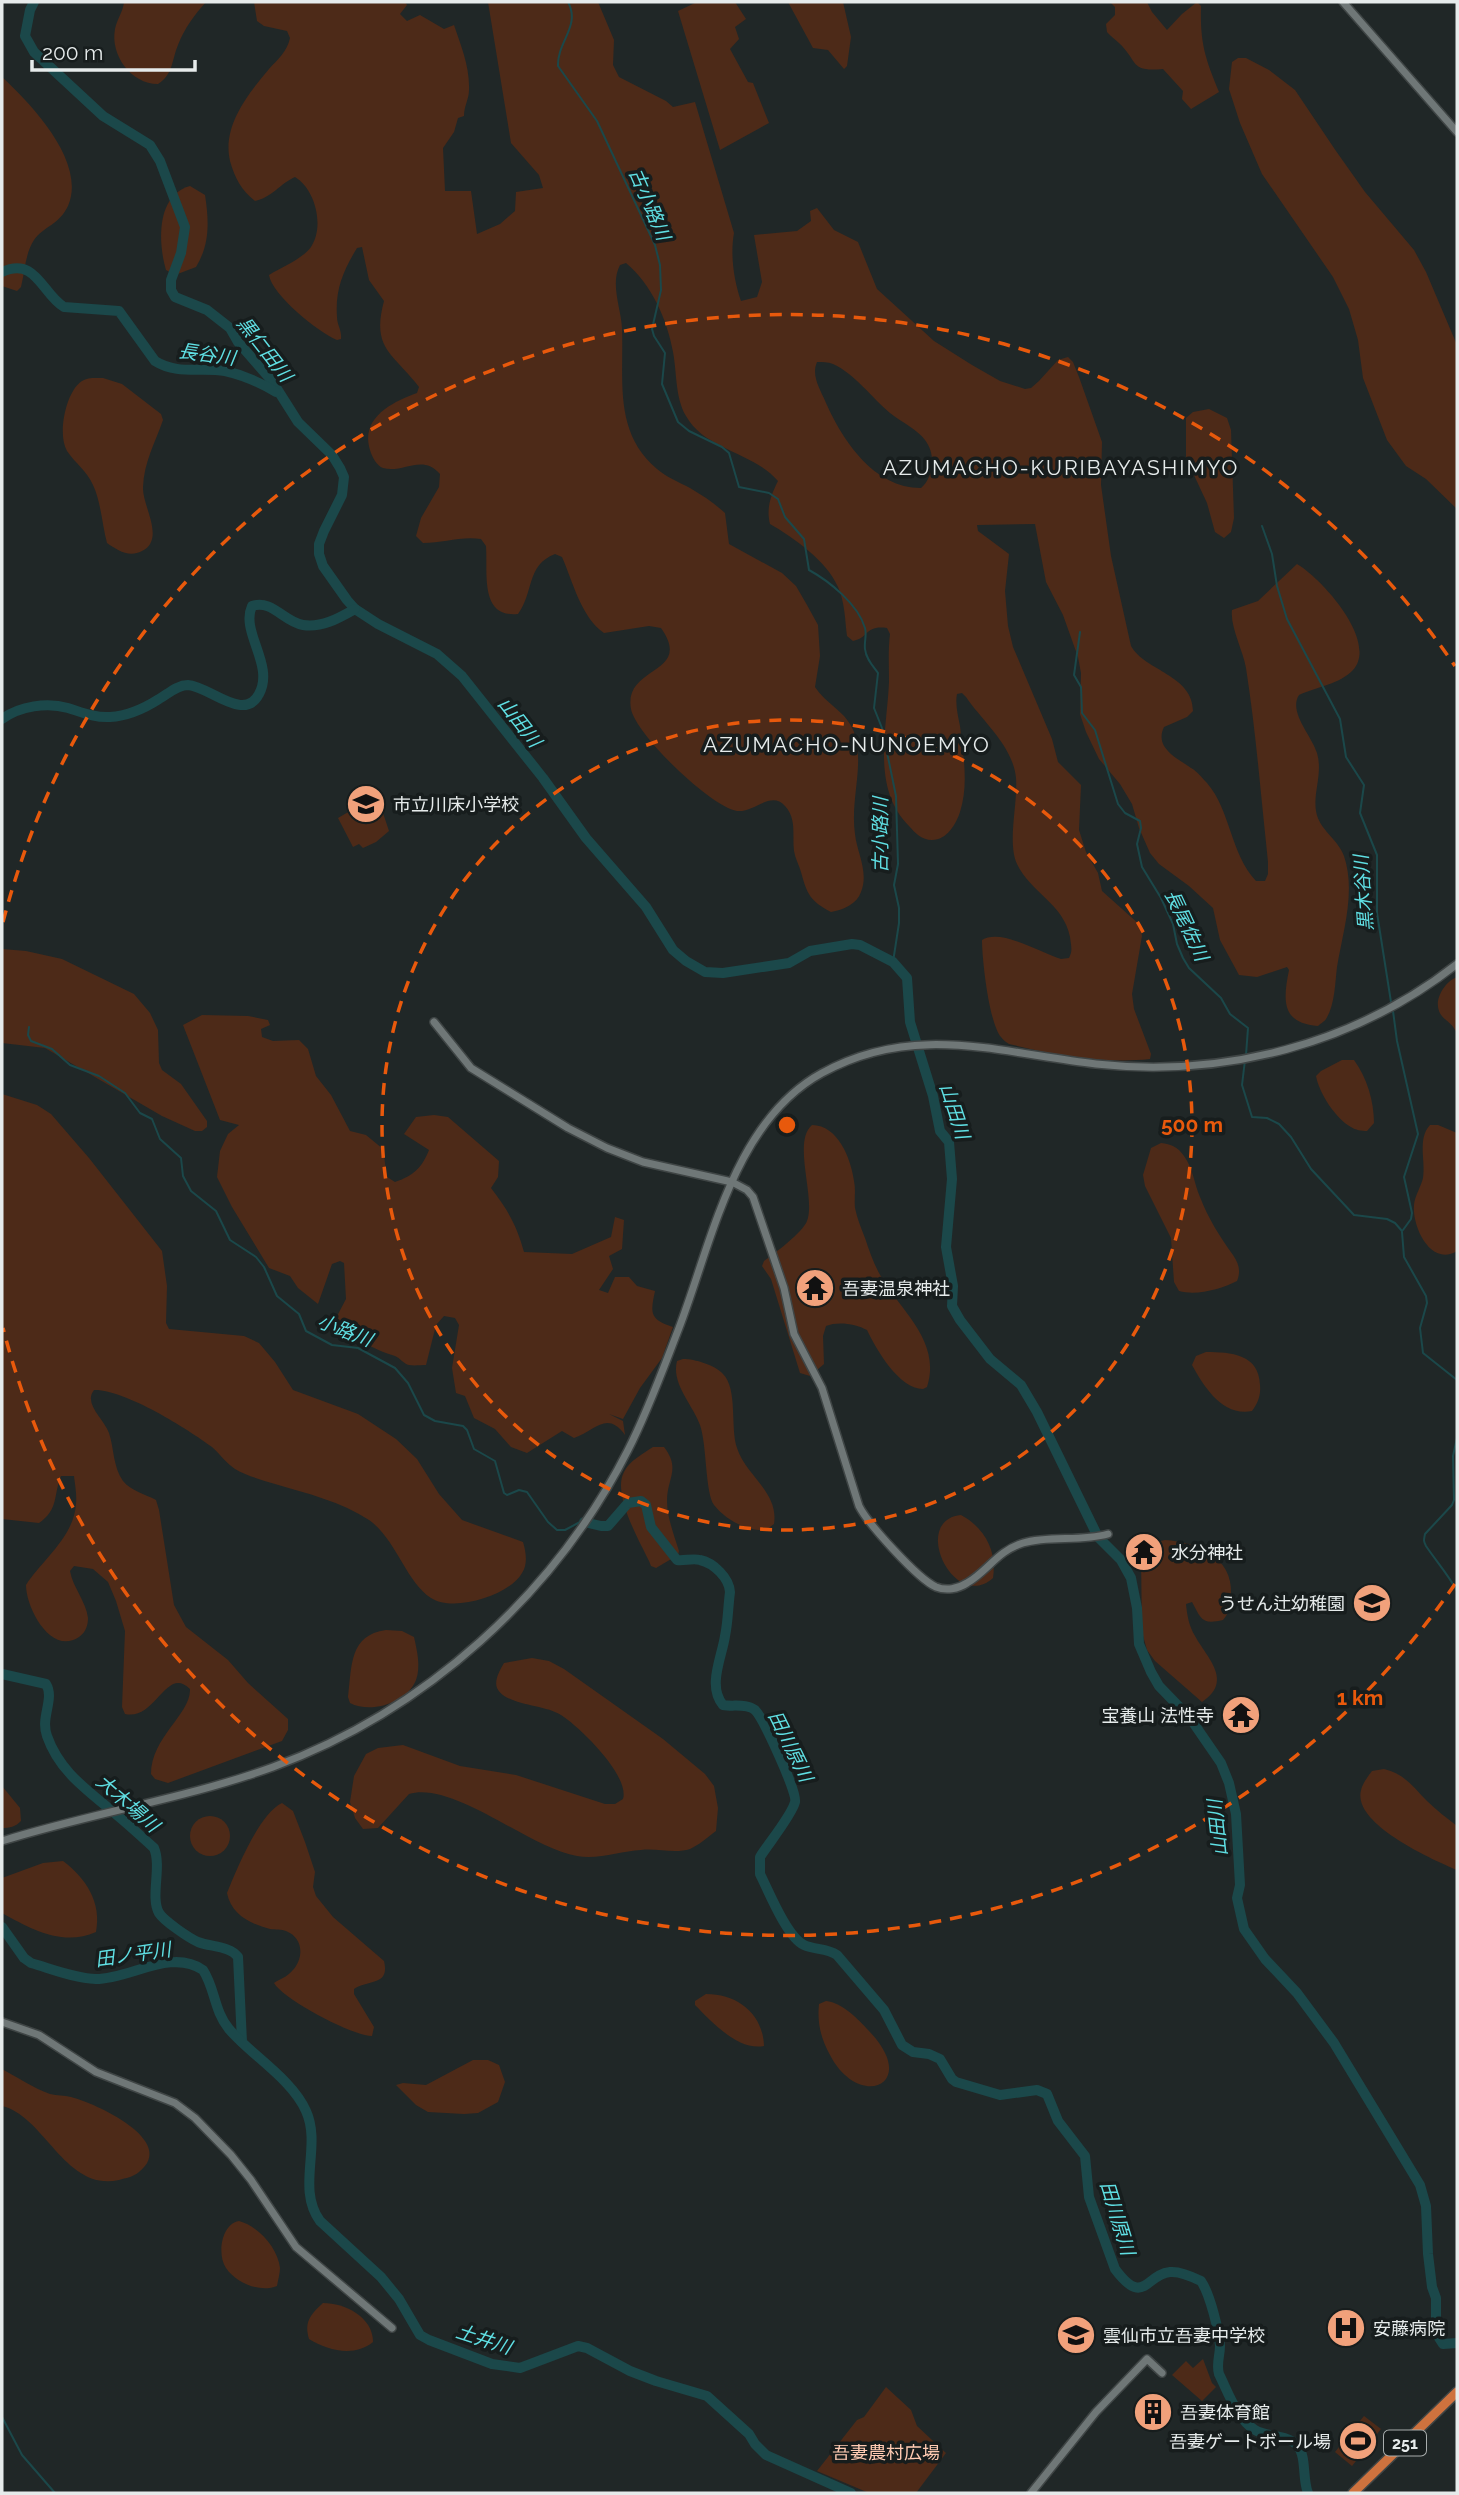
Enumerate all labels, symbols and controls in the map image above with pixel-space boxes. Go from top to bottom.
scale bar [32,28,194,72]
text: 200 m [42,40,103,65]
water label: 古小路川 [625,165,676,245]
water label: 黒仁田川 [233,312,298,387]
water label: 長谷川 [177,339,239,369]
district label: AZUMACHO-KURIBAYASHIMYO [883,455,1239,480]
water label: 山田川 [494,693,547,753]
district label: AZUMACHO-NUNOEMYO [703,732,991,757]
school or university icon: 市立川床小学校 [345,783,387,825]
place label: 市立川床小学校 [393,794,519,815]
water label: 古小路川 [869,795,891,873]
water label: 黒木谷川 [1349,852,1377,932]
water label: 長尾佐川 [1161,886,1214,966]
water label: 山田川 [936,1080,975,1143]
text: 500 m [1161,1112,1223,1137]
centre of rings [775,1113,799,1137]
temple icon: 吾妻温泉神社 [794,1267,836,1309]
place label: 吾妻温泉神社 [842,1278,950,1299]
water label: 小路川 [314,1310,377,1351]
temple icon: 水分神社 [1123,1531,1165,1573]
place label: 水分神社 [1171,1542,1243,1563]
school or university icon: うせん辻幼稚園 [1351,1582,1393,1624]
place label: うせん辻幼稚園 [1219,1593,1345,1614]
text: 1 km [1337,1685,1383,1710]
temple icon: 宝養山 法性寺 [1220,1694,1262,1736]
place label: 宝養山 法性寺 [1101,1705,1214,1726]
water label: 田川原川 [764,1707,818,1787]
water label: 大木場川 [92,1770,165,1838]
water label: 山田川 [1203,1797,1231,1858]
water label: 田ノ平川 [94,1938,174,1970]
water label: 田川原川 [1096,2178,1140,2259]
hospital icon: 安藤病院 [1325,2307,1367,2349]
school or university icon: 雲仙市立吾妻中学校 [1055,2314,1097,2356]
place label: 安藤病院 [1373,2318,1445,2339]
water label: 土井川 [453,2320,516,2359]
place label: 雲仙市立吾妻中学校 [1103,2325,1265,2346]
building icon: 吾妻体育館 [1132,2391,1174,2433]
place label: 吾妻体育館 [1180,2402,1270,2423]
sports icon: 吾妻ゲートボール場 [1337,2420,1379,2462]
road number: 251 [1384,2430,1426,2456]
place label: 吾妻ゲートボール場 [1169,2431,1331,2452]
park label: 吾妻農村広場 [832,2442,940,2463]

